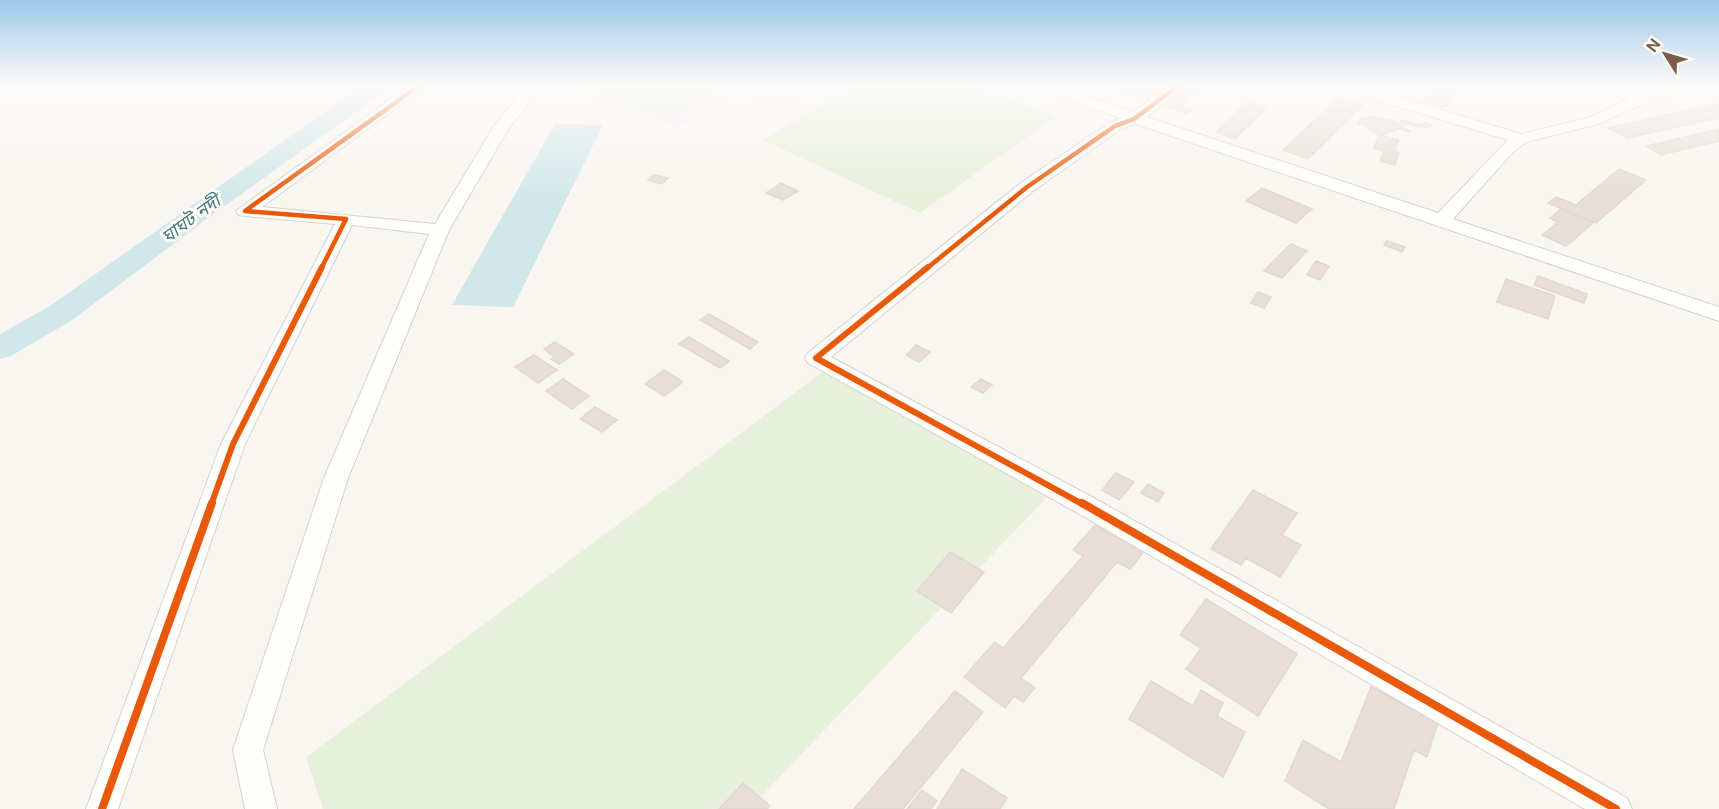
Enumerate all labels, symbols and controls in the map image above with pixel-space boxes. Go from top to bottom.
north arrow [1635,24,1695,84]
text: N [1642,34,1665,56]
water label: ঘাঘট নদী [157,188,228,249]

